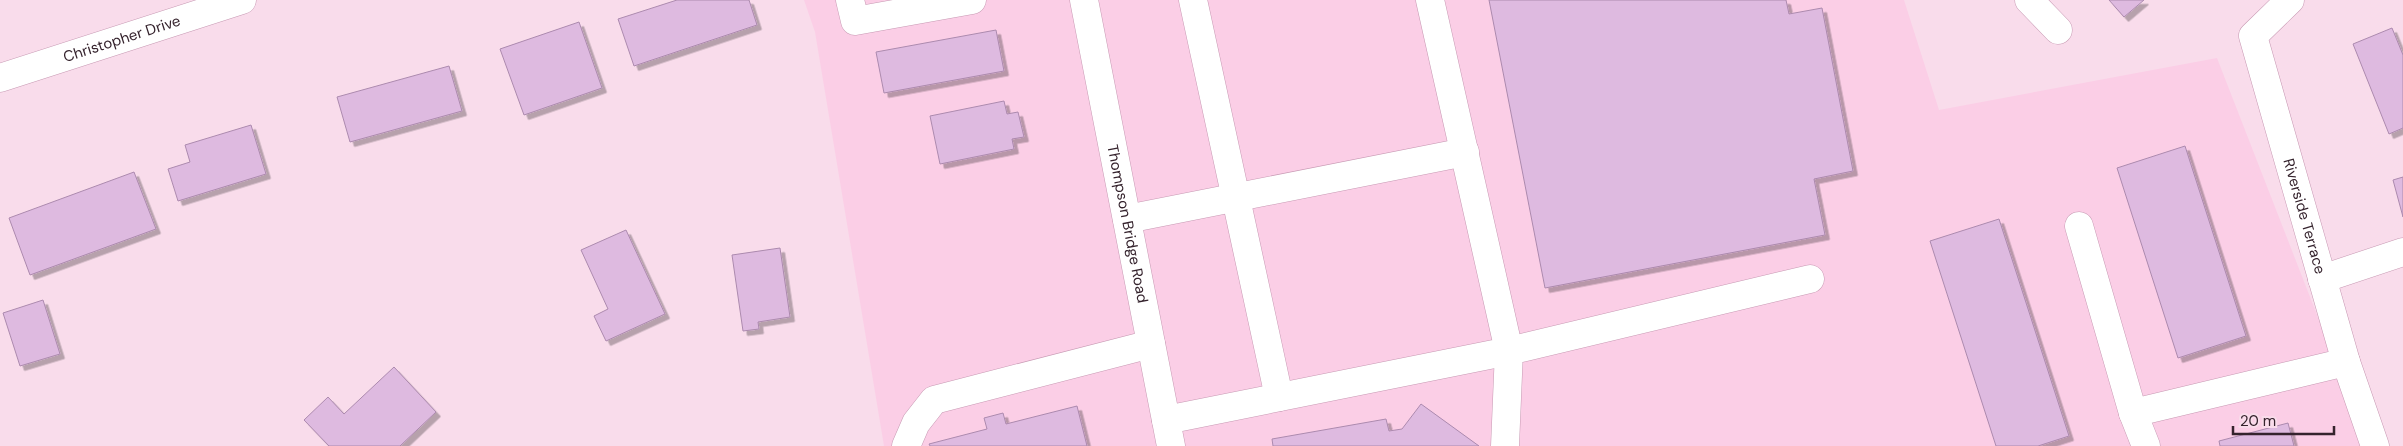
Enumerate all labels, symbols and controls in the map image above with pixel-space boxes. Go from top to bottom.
street label: Christopher Drive [61,10,183,67]
street label: Thompson Bridge Road [1102,143,1153,305]
street label: Riverside Terrace [2278,156,2330,276]
scale bar [2233,404,2334,436]
text: 20 m [2240,411,2276,431]

